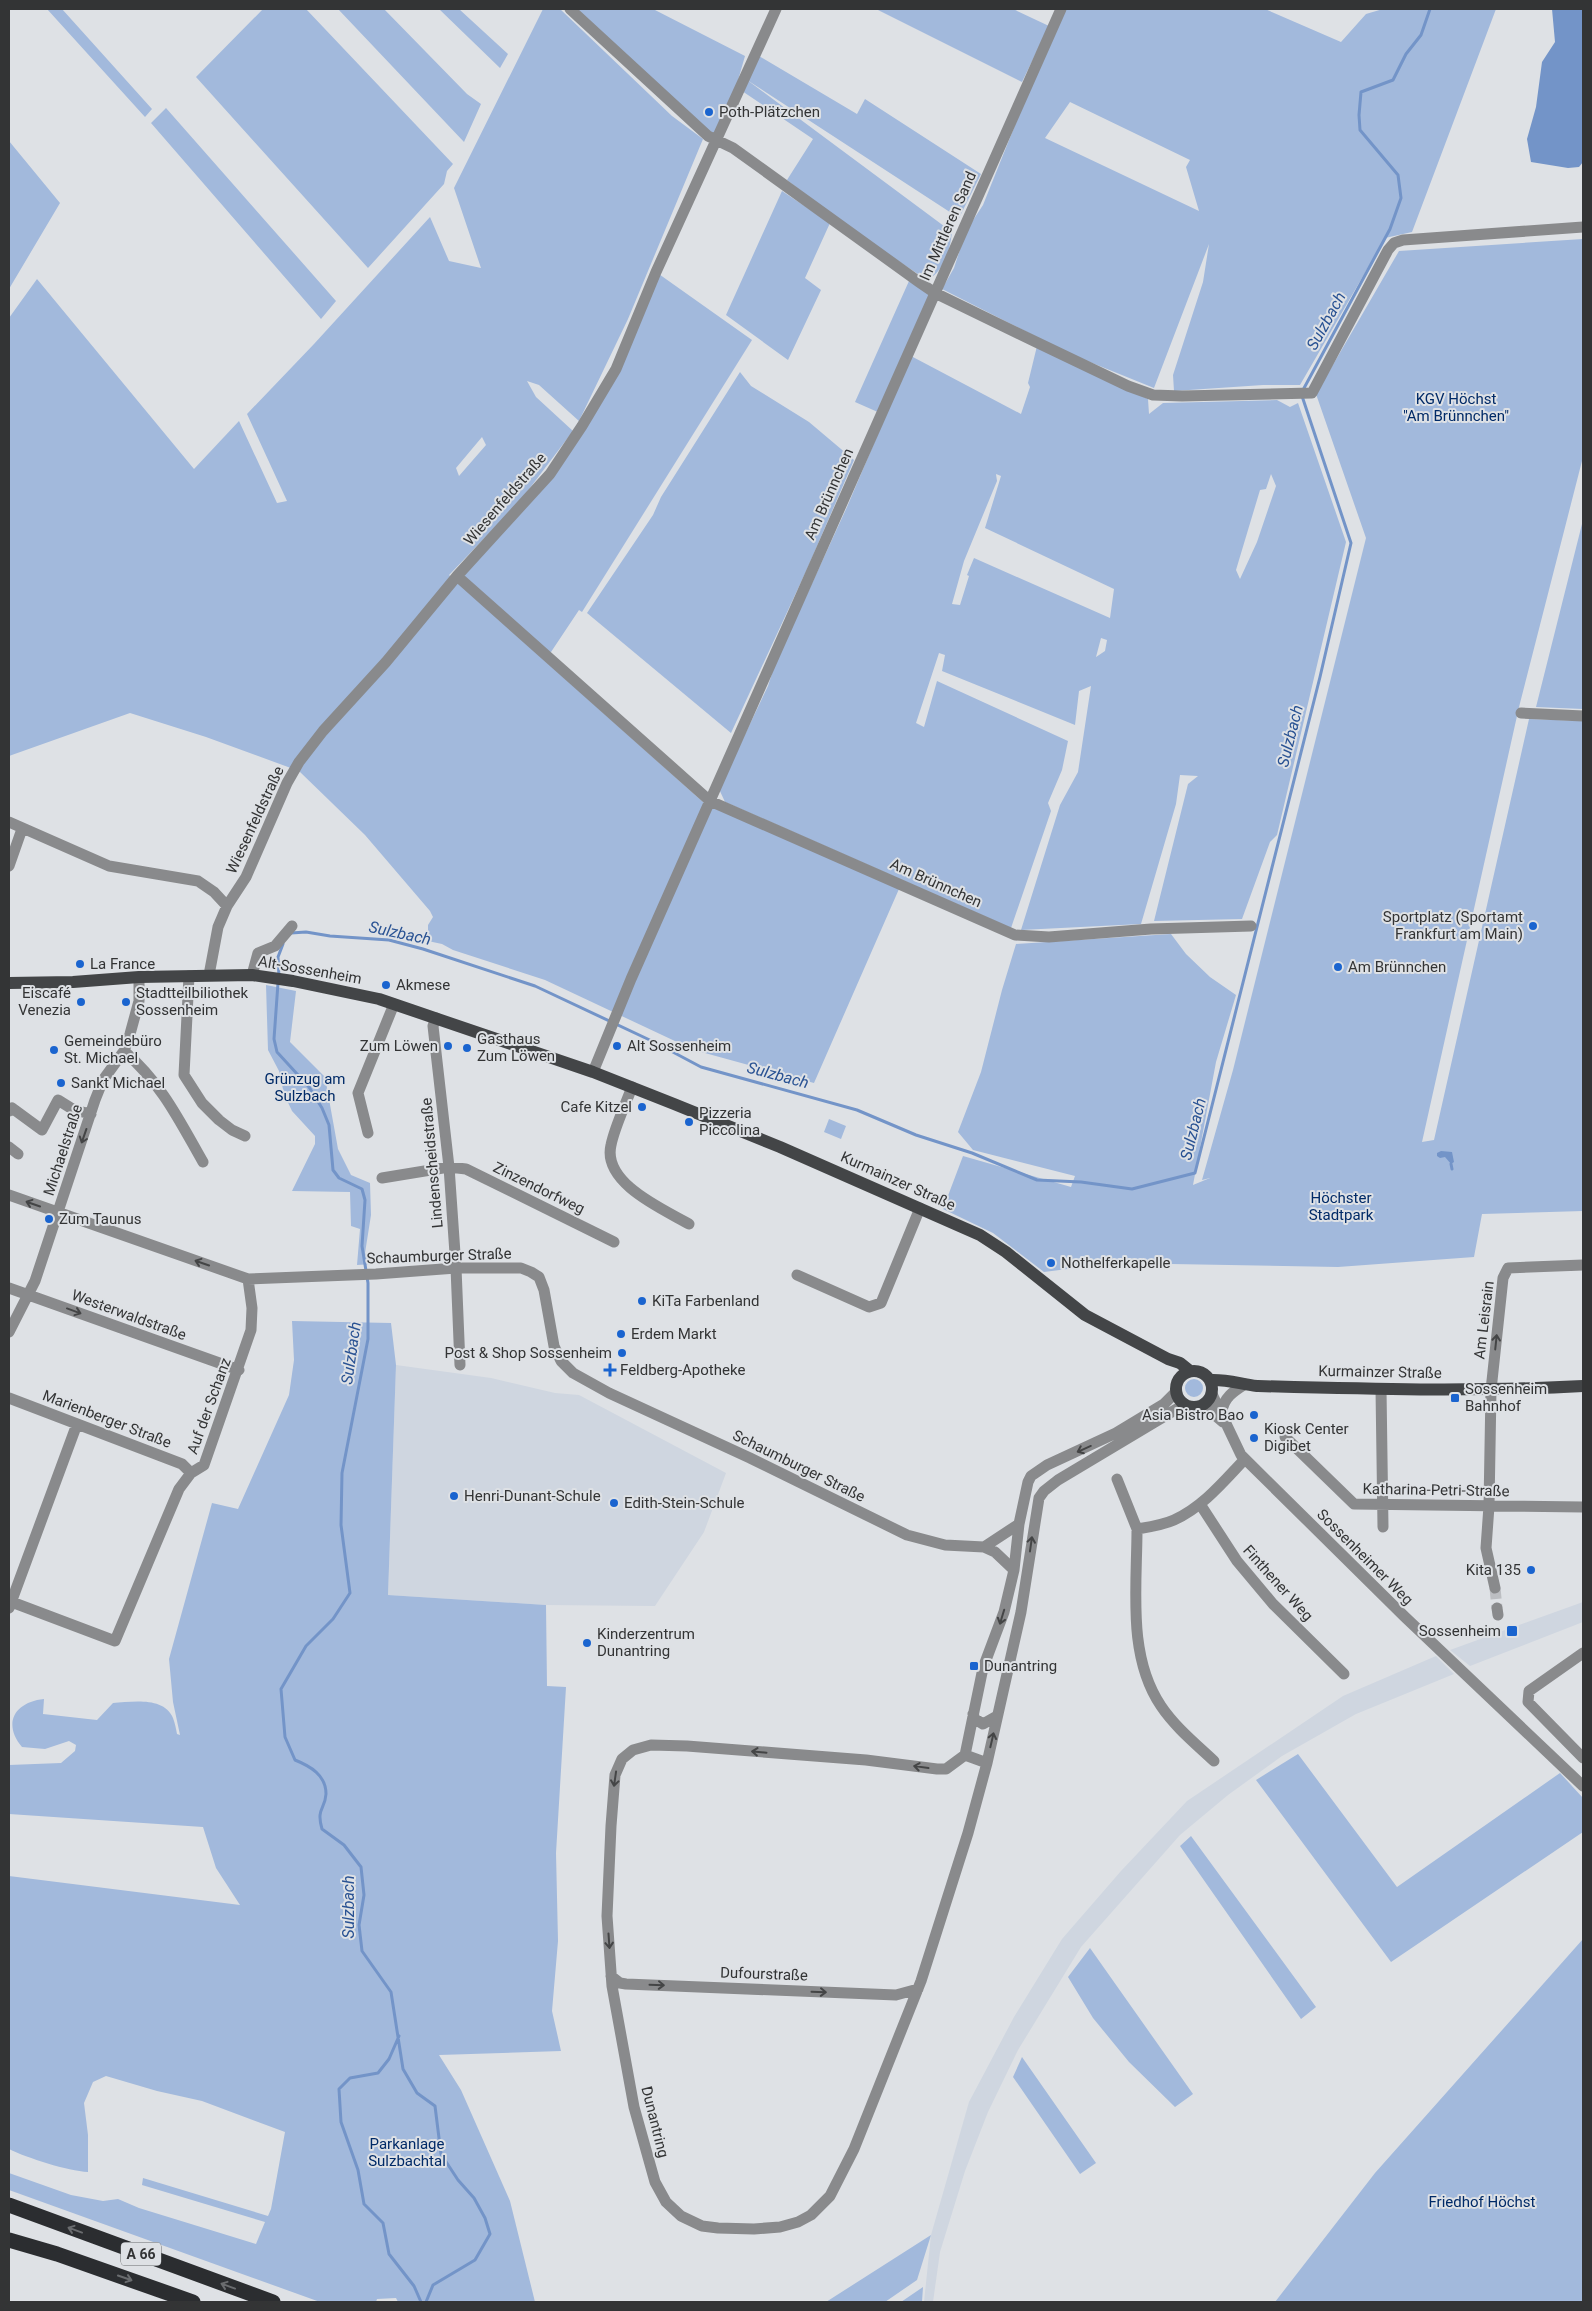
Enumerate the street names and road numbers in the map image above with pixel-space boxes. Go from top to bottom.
street label: Im Mittleren Sand [916,169,980,283]
street label: Am Brünnchen [801,445,857,543]
street label: Wiesenfeldstraße [460,449,550,549]
street label: Wiesenfeldstraße [222,763,288,877]
street label: Am Brünnchen [887,855,985,911]
street label: Alt-Sossenheim [257,952,363,988]
street label: Lindenscheidstraße [417,1097,447,1229]
street label: Michaelstraße [40,1102,86,1198]
street label: Kurmainzer Straße [838,1148,958,1214]
street label: Zinzendorfweg [490,1158,588,1218]
street label: Schaumburger Straße [366,1244,512,1268]
street label: Am Leisrain [1470,1280,1498,1360]
street label: Westerwaldstraße [69,1286,189,1344]
street label: Auf der Schanz [183,1355,235,1457]
street label: Kurmainzer Straße [1318,1362,1442,1382]
street label: Marienberger Straße [40,1386,174,1452]
street label: Schaumburger Straße [730,1426,868,1506]
street label: Katharina-Petri-Straße [1362,1480,1510,1500]
street label: Sossenheimer Weg [1313,1505,1417,1609]
street label: Finthener Weg [1239,1541,1317,1625]
street label: Dufourstraße [720,1963,808,1985]
street label: Dunantring [637,2084,673,2160]
road number: A 66 [121,2242,161,2266]

